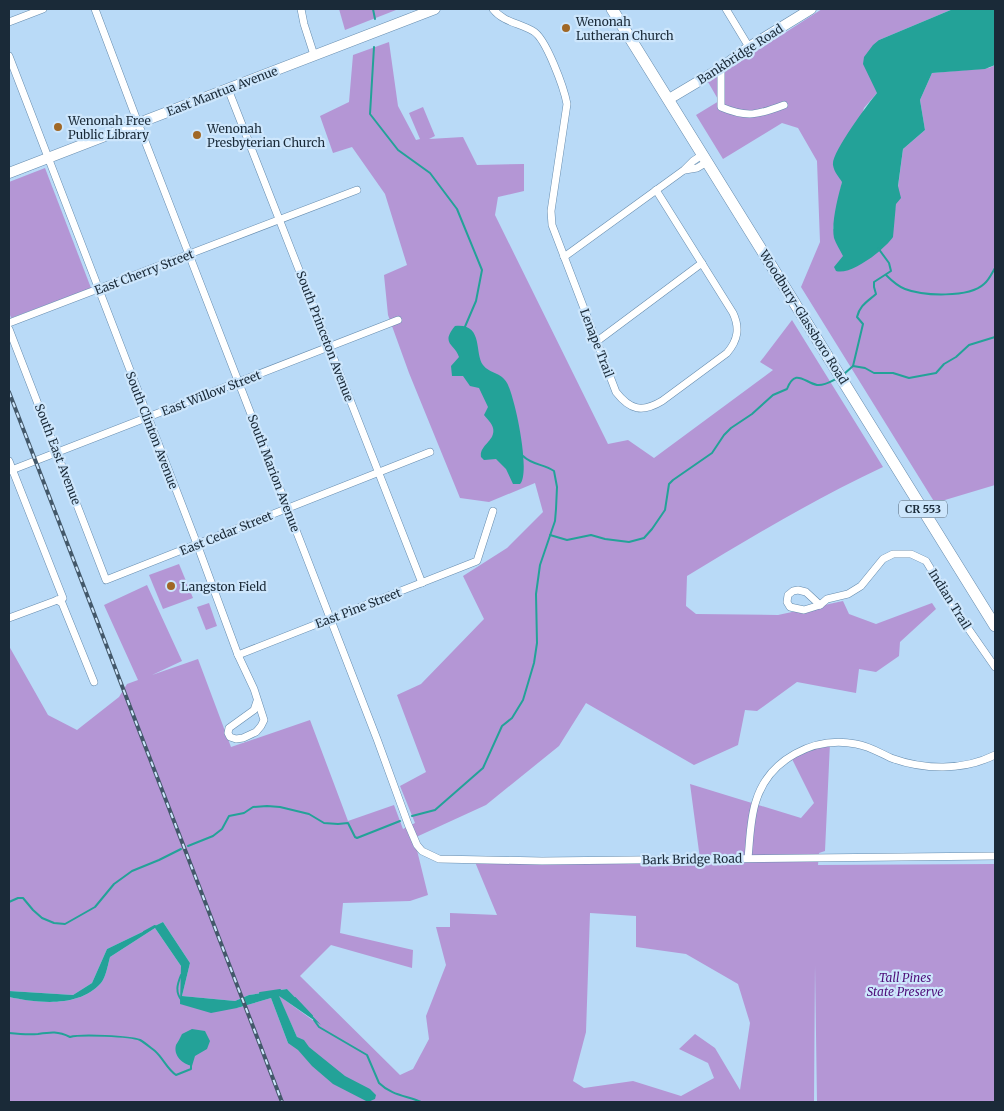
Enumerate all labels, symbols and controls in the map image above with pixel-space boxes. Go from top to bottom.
place label: Wenonah Lutheran Church [575,14,674,43]
street label: Bankbridge Road [694,21,786,87]
marker: Wenonah Lutheran Church [560,22,572,34]
street label: East Mantua Avenue [164,63,280,119]
place label: Wenonah Free Public Library [67,113,151,142]
marker: Wenonah Free Public Library [52,121,64,133]
place label: Wenonah Presbyterian Church [206,121,325,150]
marker: Wenonah Presbyterian Church [191,129,203,141]
street label: East Cherry Street [92,246,196,298]
street label: Woodbury-Glassboro Road [756,246,851,387]
street label: South Princeton Avenue [293,269,357,403]
street label: Lenape Trail [577,306,617,380]
street label: East Willow Street [159,367,263,419]
street label: South Clinton Avenue [123,369,181,491]
street label: South East Avenue [32,401,84,507]
street label: South Marion Avenue [245,412,303,534]
road number: CR 553 [899,500,947,518]
street label: East Cedar Street [178,507,275,558]
street label: Indian Trail [926,566,975,632]
place label: Langston Field [181,579,267,594]
marker: Langston Field [165,580,177,592]
street label: East Pine Street [313,585,403,631]
street label: Bark Bridge Road [642,851,742,867]
park label: Tall Pines State Preserve [867,970,943,999]

